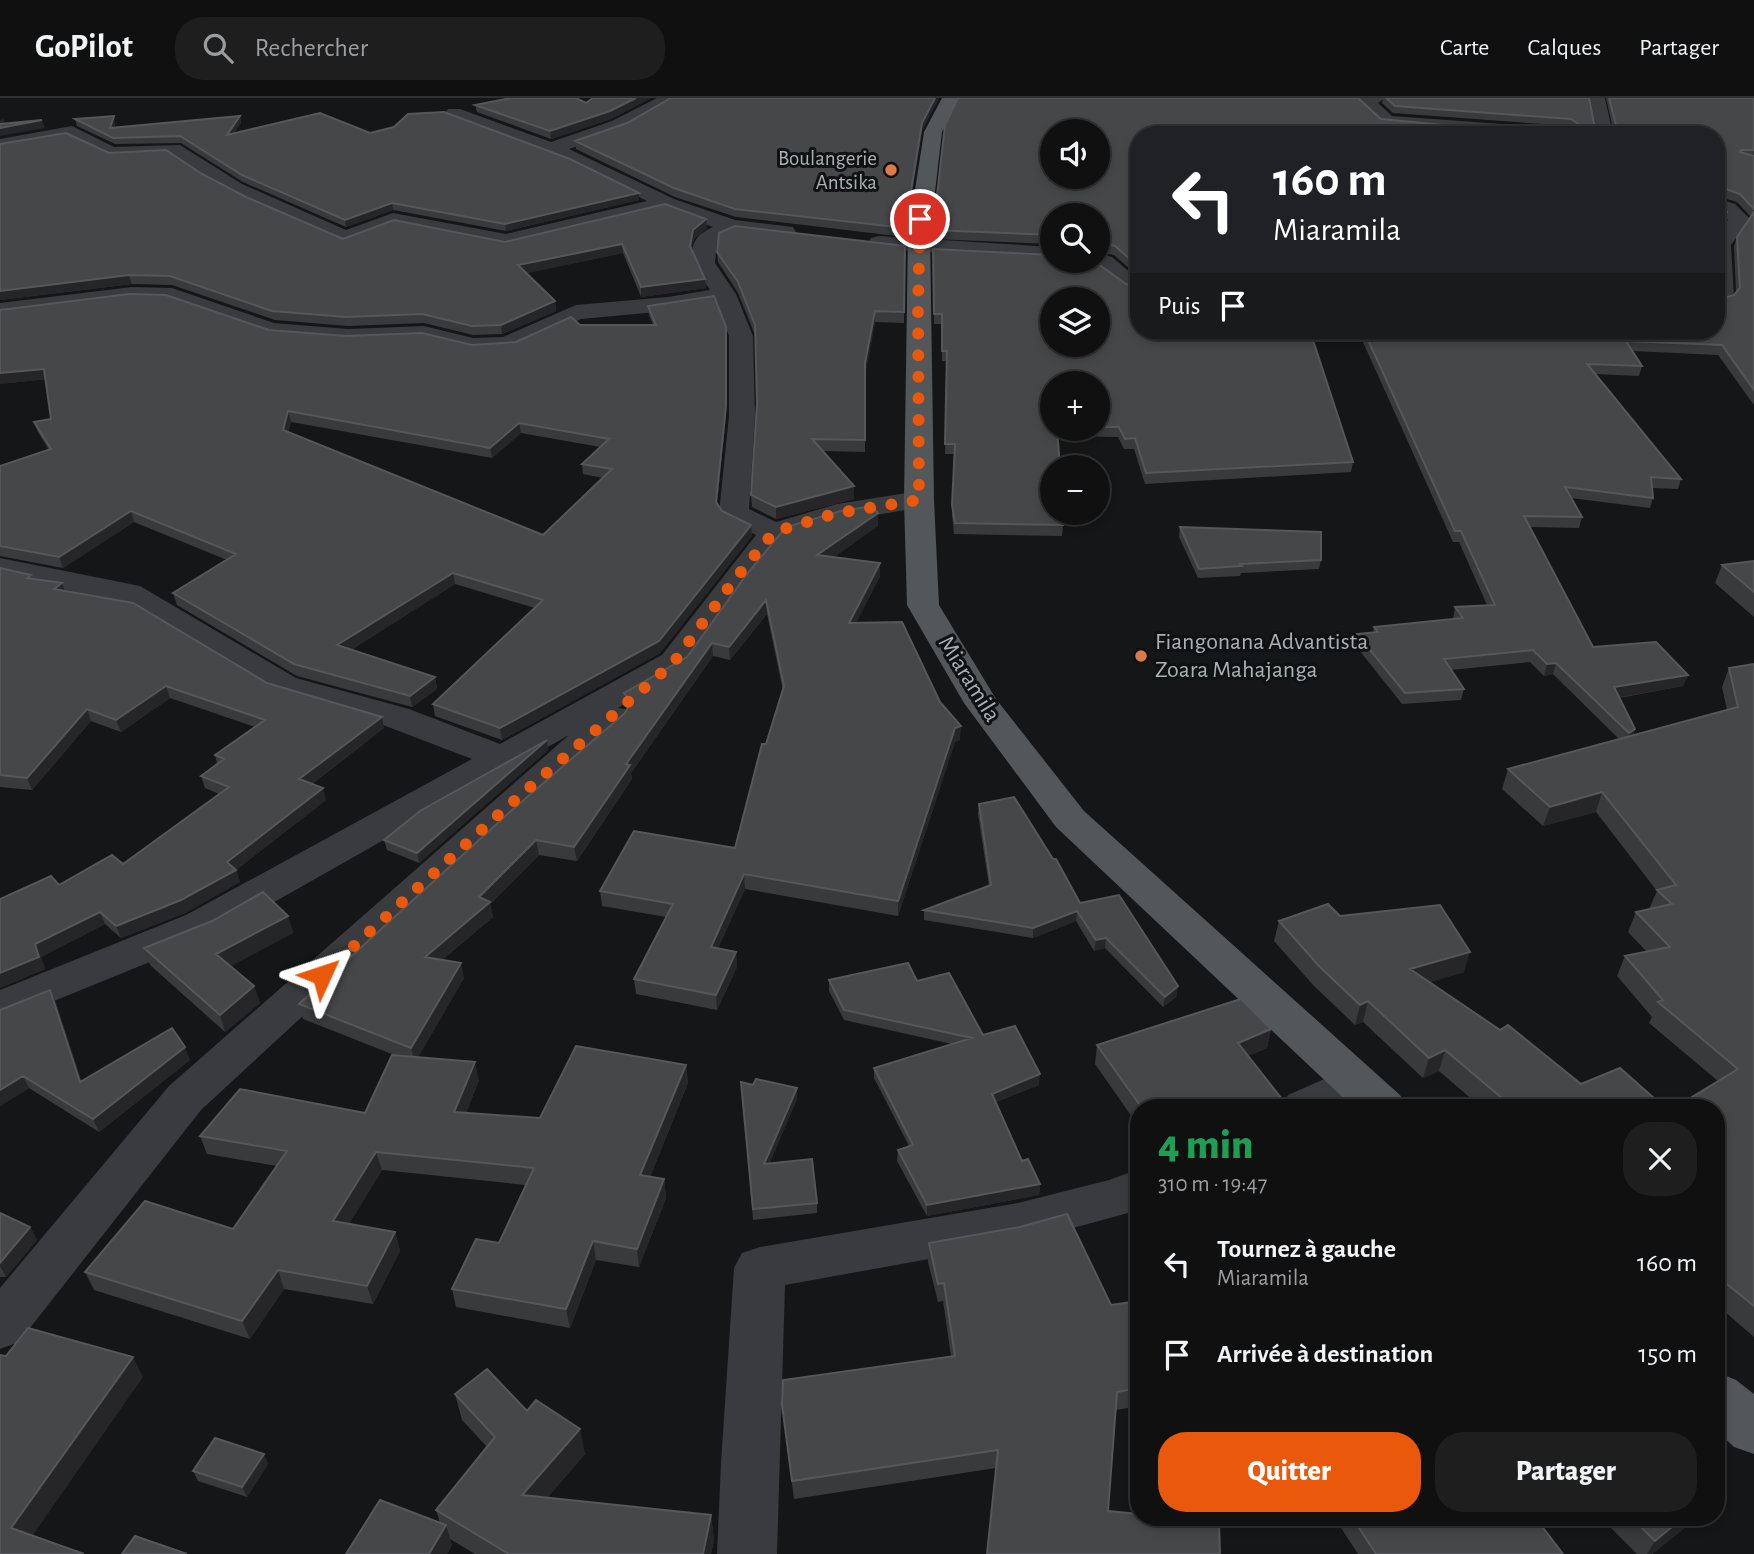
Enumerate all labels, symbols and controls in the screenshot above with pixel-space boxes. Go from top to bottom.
search box [175,17,665,80]
icon: search [199,29,237,67]
text: GoPilot [35,31,133,64]
text: Rechercher [255,35,368,61]
text: Carte [1440,36,1489,60]
text: Calques [1527,36,1601,60]
text: Partager [1639,36,1719,60]
map controls [1040,119,1110,525]
button: sound [1040,119,1110,189]
place label: Boulangerie Antsika [778,148,877,193]
icon: left [1158,154,1249,245]
text: 160 m [1273,156,1387,205]
marker: Boulangerie Antsika [883,162,899,178]
pin [890,189,950,249]
icon: arrive [901,200,939,238]
button: search [1040,203,1110,273]
text: Miaramila [1273,214,1401,246]
button: layers [1040,287,1110,357]
icon: arrive [1214,287,1252,325]
text: Puis [1158,293,1200,319]
button: + [1040,371,1110,441]
button: − [1040,455,1110,525]
place label: Fiangonana Advantista Zoara Mahajanga [1155,630,1368,682]
street label: Miaramila [933,632,1005,726]
marker: Fiangonana Advantista Zoara Mahajanga [1133,648,1149,664]
position arrow [285,938,359,1012]
button: close [1623,1122,1697,1196]
text: 4 min [1158,1124,1254,1166]
text: 310 m · 19:47 [1158,1173,1267,1196]
text: Tournez à gauche [1217,1236,1396,1262]
icon: left [1158,1245,1196,1283]
text: 160 m [1637,1250,1697,1276]
text: Miaramila [1217,1267,1309,1290]
icon: arrive [1158,1336,1196,1374]
text: Arrivée à destination [1217,1341,1433,1367]
text: 150 m [1638,1341,1697,1367]
button: Quitter [1158,1432,1421,1512]
button: Partager [1435,1432,1697,1512]

